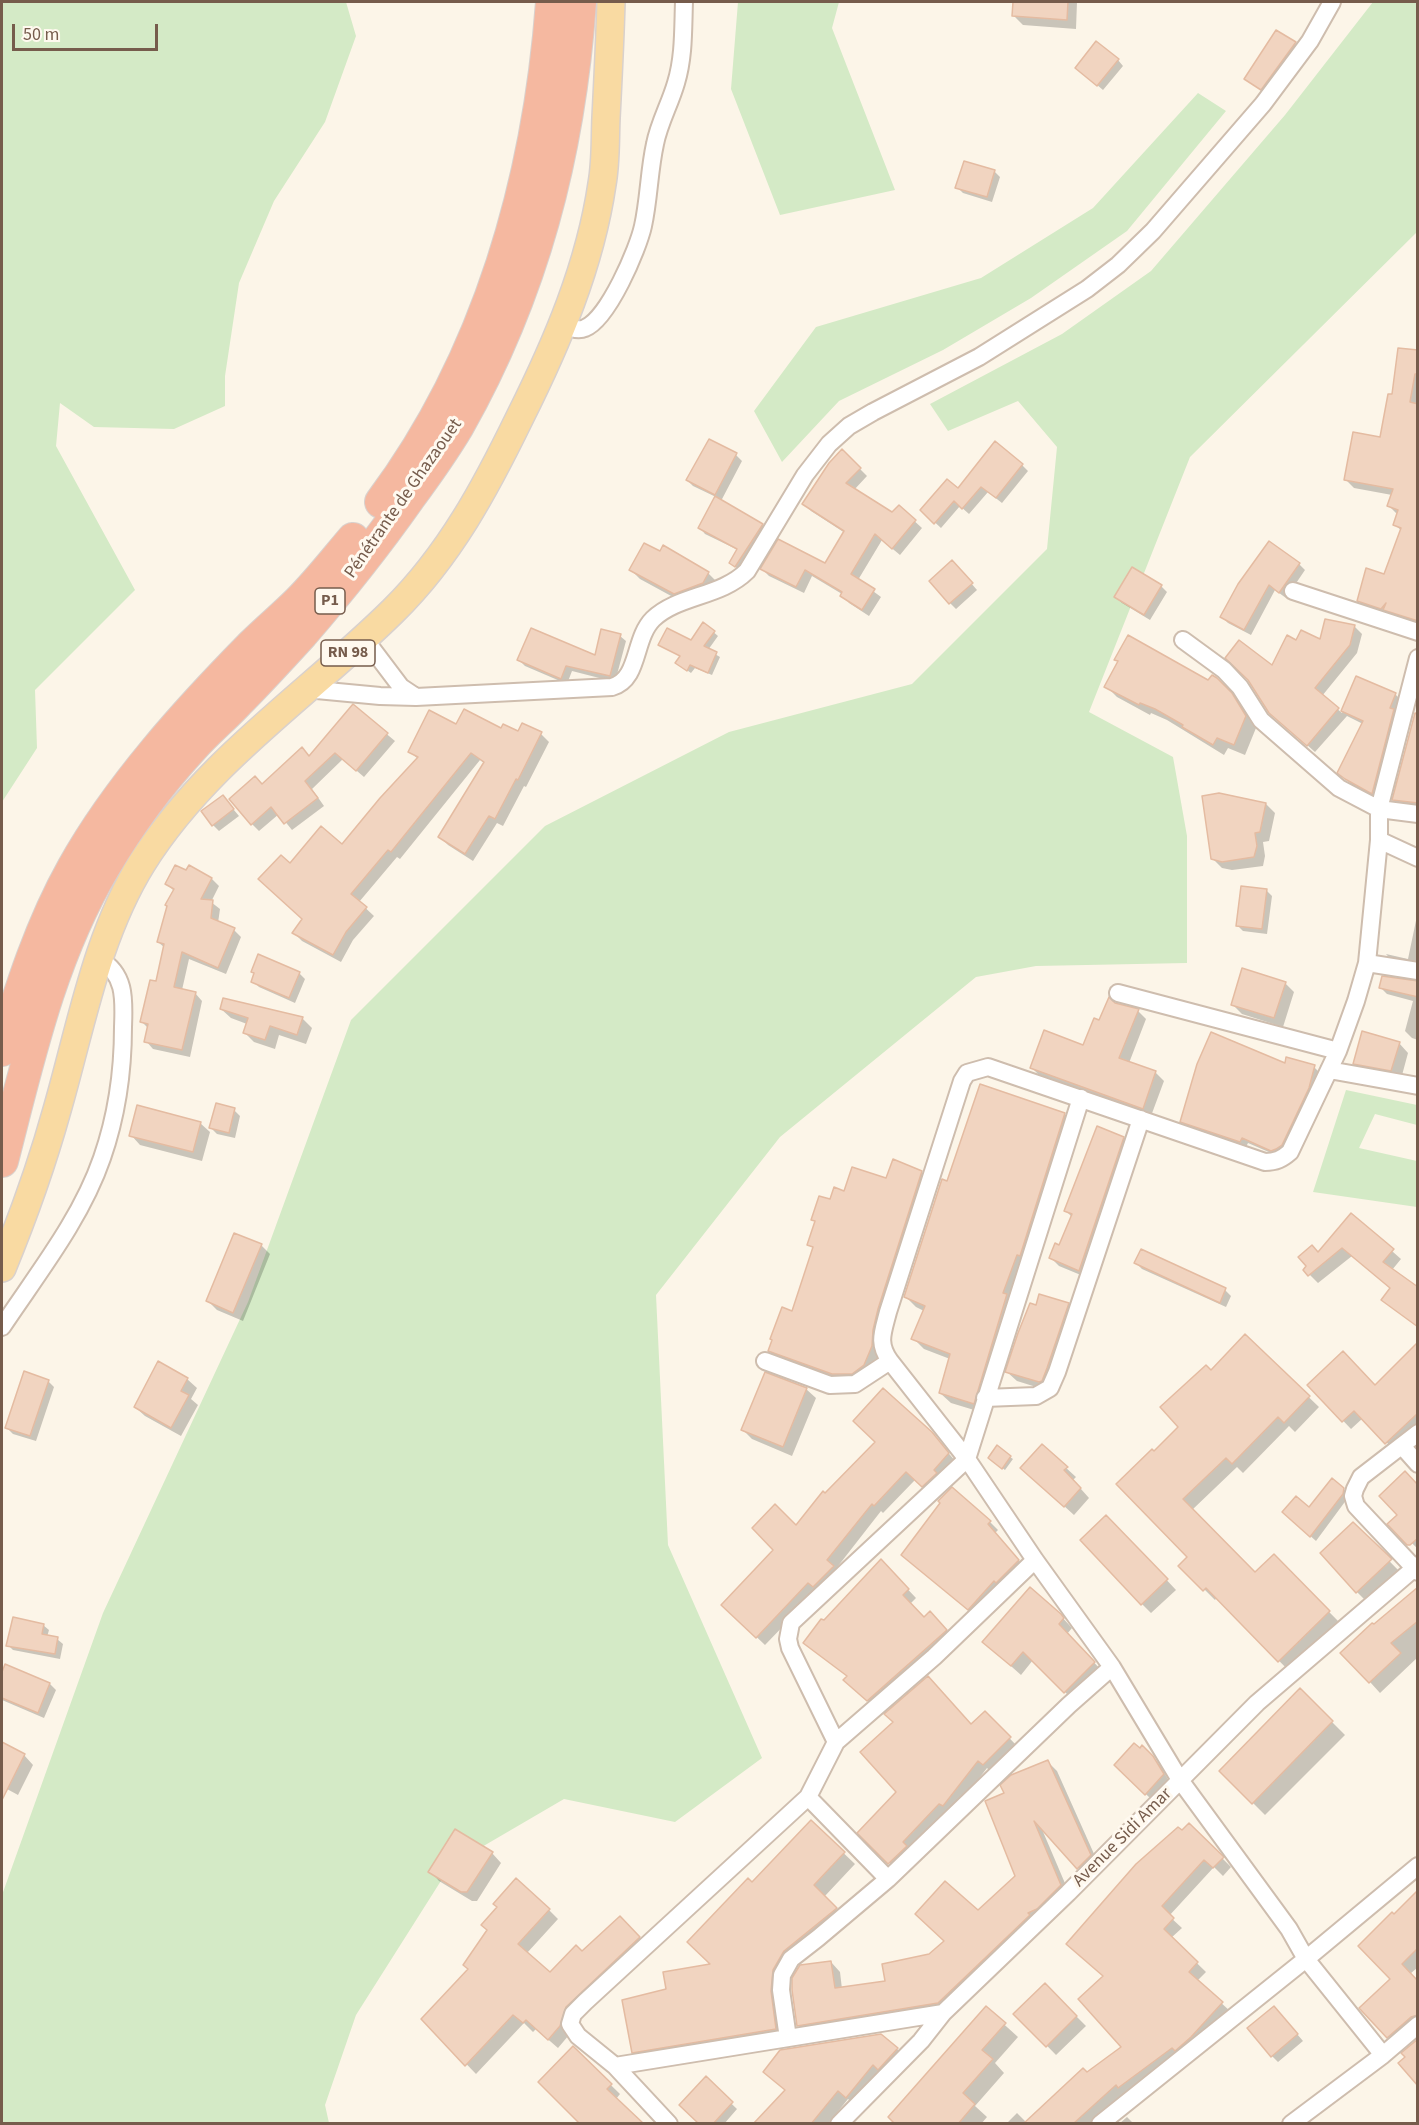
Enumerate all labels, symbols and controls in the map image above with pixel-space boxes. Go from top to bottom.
scale bar [15,12,160,50]
text: 50 m [23,22,59,47]
street label: Pénétrante de Ghazaouet [341,415,467,583]
road number: P1 [315,588,345,614]
road number: RN 98 [321,640,375,666]
street label: Avenue Sidi Amar [1069,1784,1177,1892]

